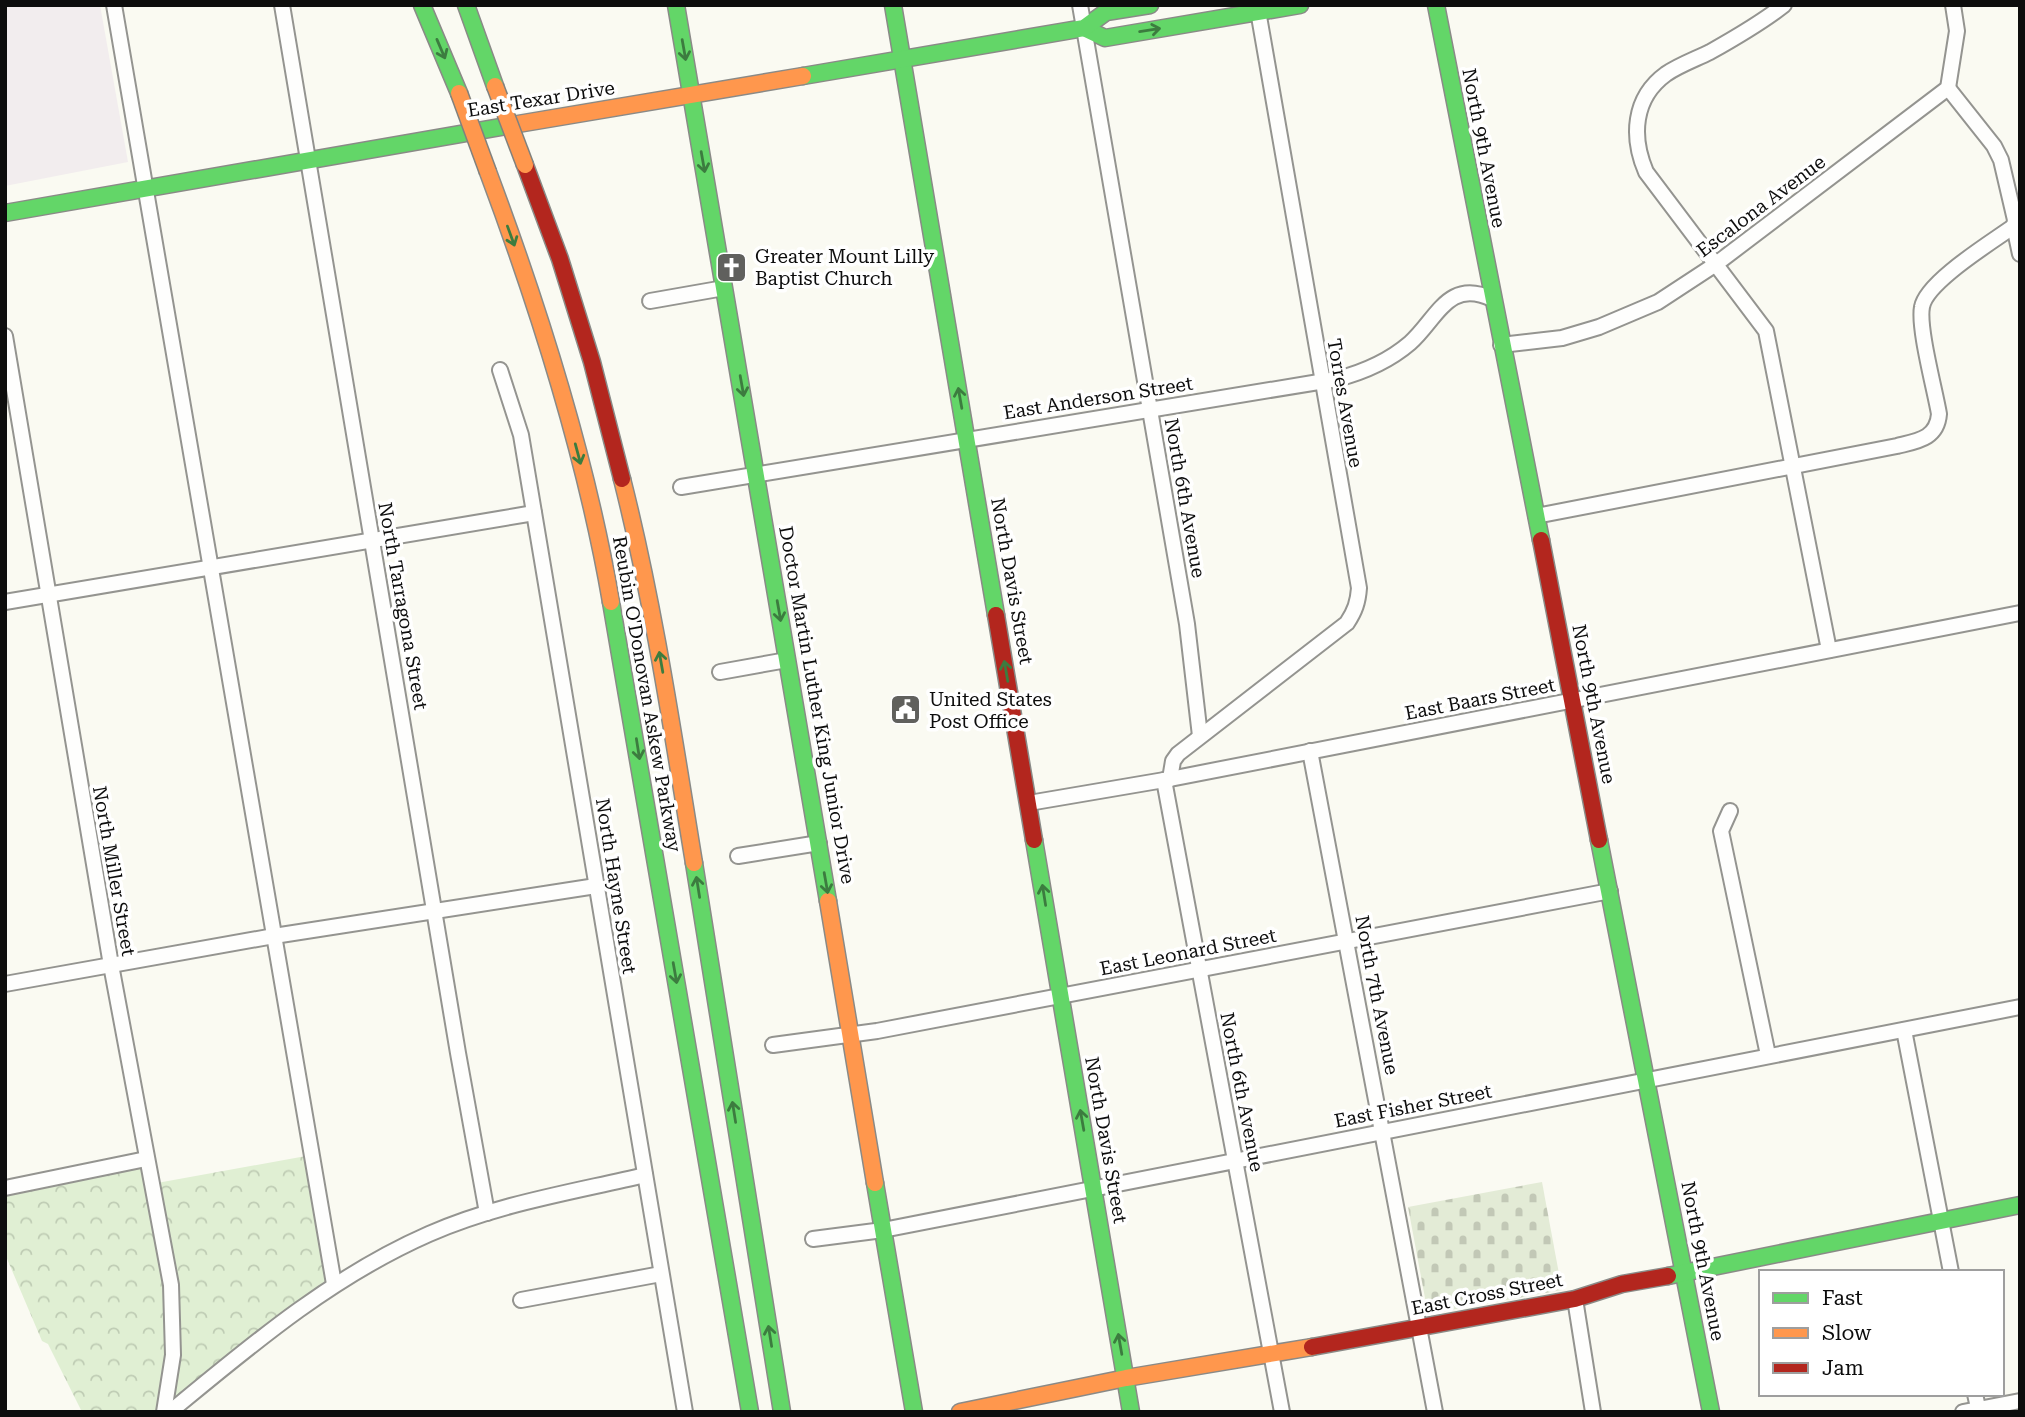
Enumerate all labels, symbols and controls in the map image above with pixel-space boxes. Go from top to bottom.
one-way arrow [1138,23,1161,36]
one-way arrow [435,38,448,60]
one-way arrow [678,38,691,61]
street label: North 9th Avenue [1457,66,1511,230]
street label: East Texar Drive [466,76,616,122]
one-way arrow [697,150,710,173]
street label: Escalona Avenue [1692,150,1830,262]
one-way arrow [506,225,519,247]
place label: Greater Mount Lilly Baptist Church [755,245,935,290]
church icon: Greater Mount Lilly Baptist Church [715,250,749,284]
street label: Torres Avenue [1322,337,1368,469]
street label: East Anderson Street [1002,372,1194,424]
one-way arrow [736,374,749,397]
one-way arrow [953,388,966,410]
street label: North 6th Avenue [1160,416,1210,580]
one-way arrow [572,442,585,465]
street label: North Davis Street [986,496,1038,666]
street label: North Tarragona Street [373,500,433,712]
street label: Doctor Martin Luther King Junior Drive [774,524,860,886]
street label: Reubin O'Donovan Askew Parkway [608,534,686,855]
one-way arrow [773,599,786,622]
street label: North 9th Avenue [1567,622,1621,786]
one-way arrow [654,652,667,674]
one-way arrow [999,660,1012,683]
street label: East Baars Street [1403,673,1557,725]
place label: United States Post Office [929,688,1052,733]
public building icon: United States Post Office [889,693,923,727]
one-way arrow [632,737,645,760]
street label: North Miller Street [88,784,140,958]
street label: North Hayne Street [591,796,641,976]
one-way arrow [820,871,833,894]
one-way arrow [691,876,704,899]
one-way arrow [1037,885,1050,907]
street label: North 7th Avenue [1350,913,1404,1077]
street label: East Leonard Street [1098,924,1278,980]
one-way arrow [669,961,682,984]
street label: North 6th Avenue [1215,1010,1269,1174]
street label: North Davis Street [1080,1055,1132,1225]
street label: East Fisher Street [1332,1079,1494,1133]
one-way arrow [727,1101,740,1124]
one-way arrow [1075,1109,1088,1132]
street label: North 9th Avenue [1676,1179,1730,1343]
street label: East Cross Street [1409,1268,1565,1320]
legend [1759,1270,2004,1396]
text: Fast [1822,1286,1863,1310]
text: Slow [1822,1321,1872,1345]
one-way arrow [763,1325,776,1348]
one-way arrow [1113,1334,1126,1356]
text: Jam [1822,1356,1864,1380]

